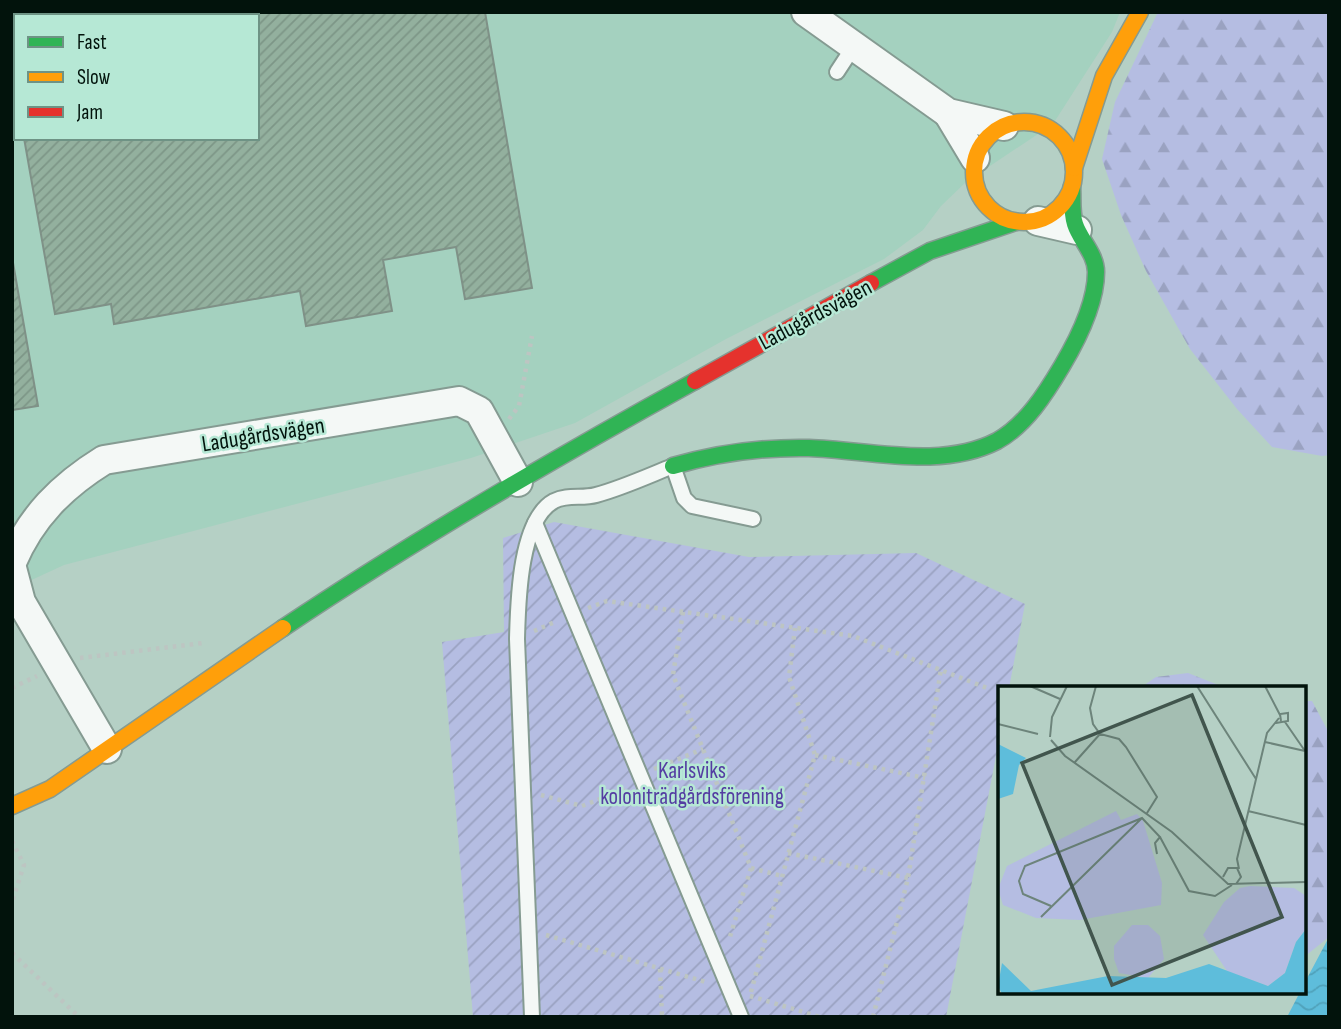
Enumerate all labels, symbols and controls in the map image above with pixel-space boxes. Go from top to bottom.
legend [14,14,259,140]
text: Fast [77,30,107,55]
text: Slow [77,65,111,90]
text: Jam [76,100,103,125]
street label: Ladugårdsvägen [754,273,877,356]
street label: Ladugårdsvägen [200,411,327,459]
inset map [998,686,1306,994]
park label: Karlsviks koloniträdgårdsförening [600,757,784,811]

